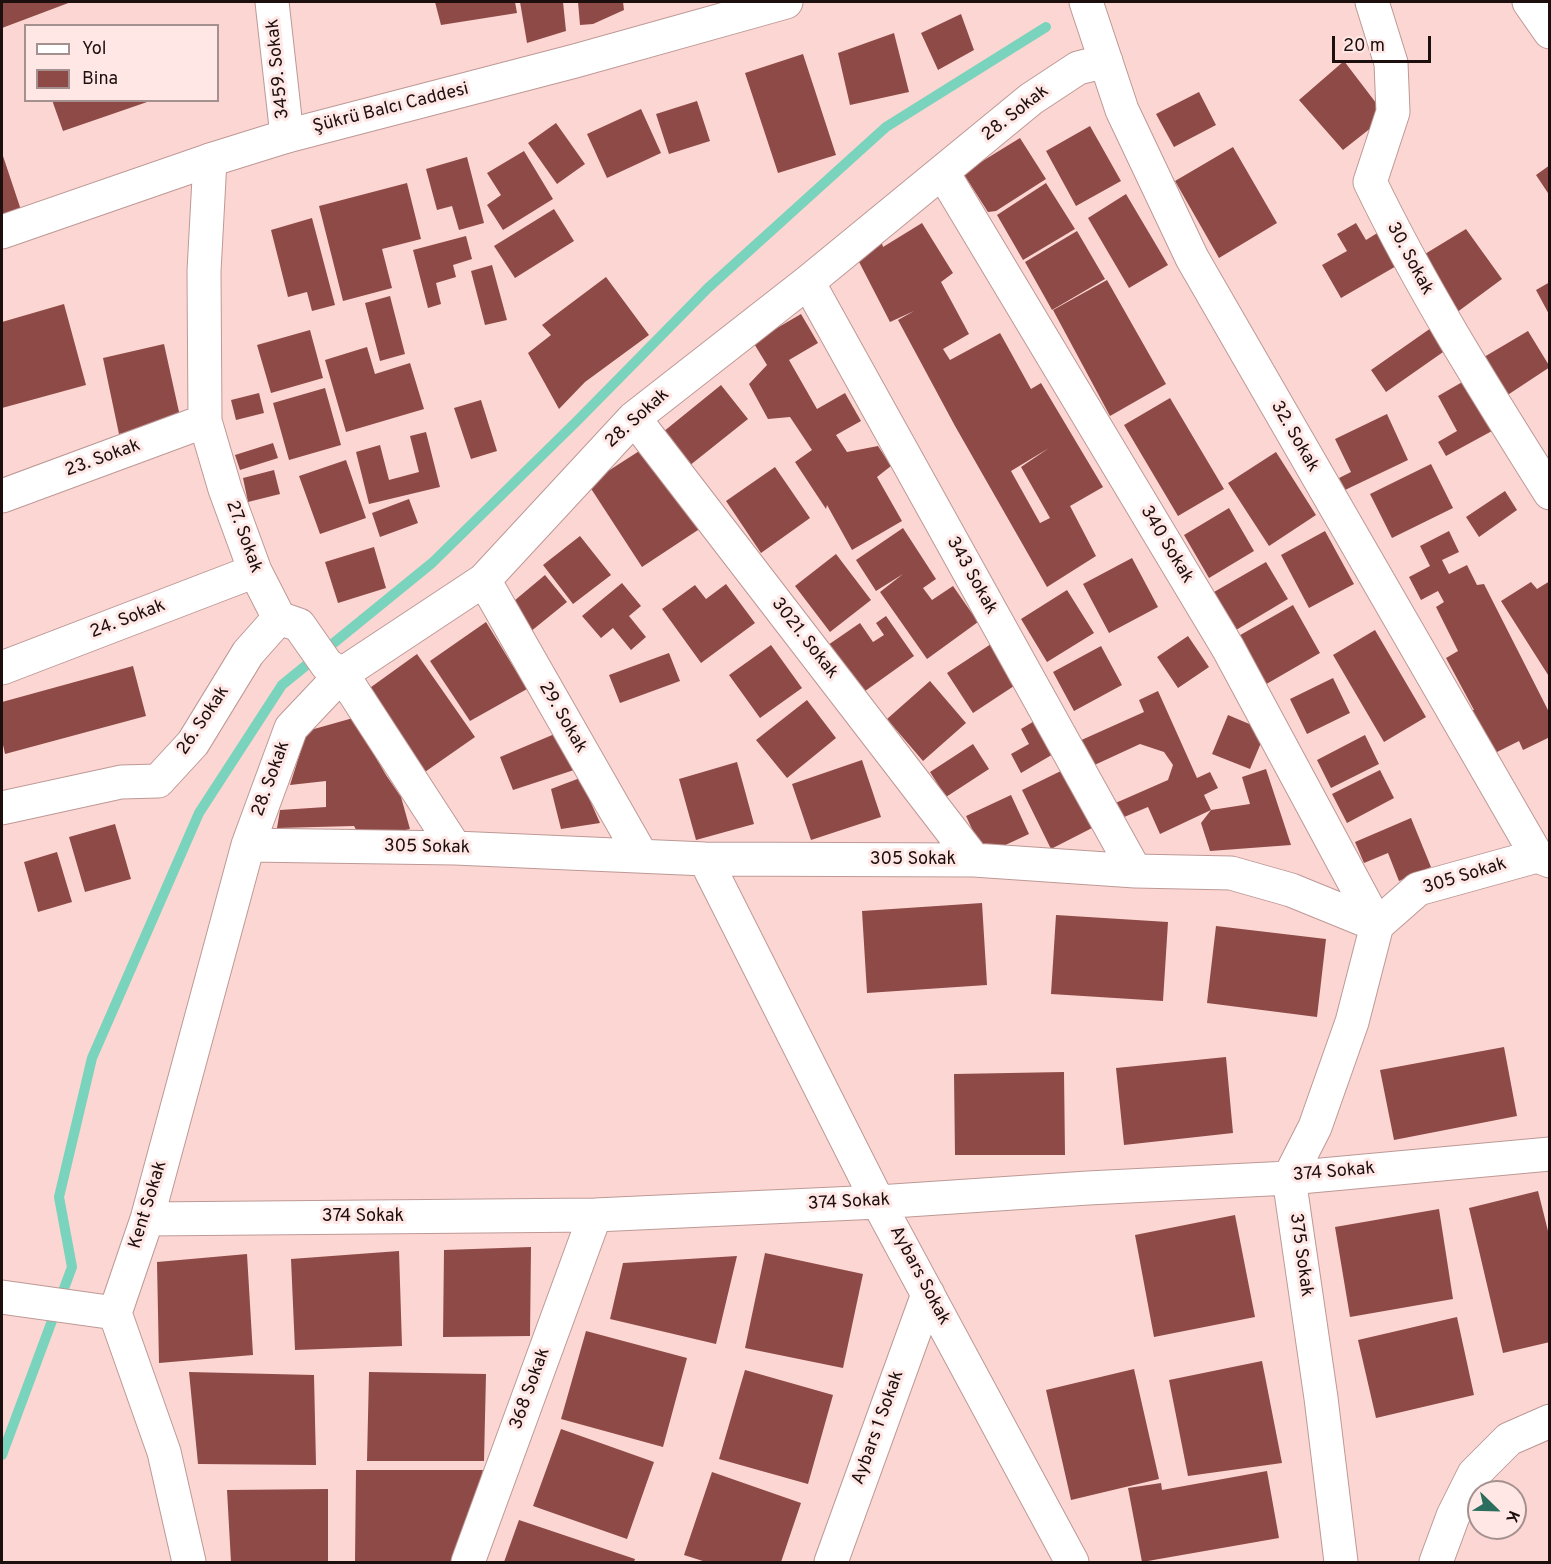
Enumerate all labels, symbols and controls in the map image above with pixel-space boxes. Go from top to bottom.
street label: 3459. Sokak [263,18,295,120]
legend [24,24,219,102]
scale bar [1335,24,1434,62]
text: 20 m [1343,35,1385,58]
text: Yol [82,38,107,61]
text: Bina [82,68,118,91]
street label: Şükrü Balcı Caddesi [311,79,471,139]
street label: 28. Sokak [978,81,1054,147]
street label: 30. Sokak [1381,219,1437,299]
street label: 28. Sokak [601,385,675,453]
street label: 32. Sokak [1265,398,1323,476]
street label: 23. Sokak [62,435,144,483]
street label: 27. Sokak [220,498,266,576]
street label: 340 Sokak [1134,502,1198,588]
street label: 343 Sokak [941,533,1001,619]
street label: 3021. Sokak [766,594,842,684]
street label: 24. Sokak [87,596,169,644]
street label: 29. Sokak [533,679,591,757]
street label: 26. Sokak [173,682,235,760]
street label: 28. Sokak [248,738,296,820]
street label: 305 Sokak [384,836,470,860]
street label: 305 Sokak [870,849,956,871]
street label: 305 Sokak [1421,854,1509,900]
street label: Kent Sokak [125,1158,173,1252]
street label: 374 Sokak [1292,1159,1376,1187]
street label: 374 Sokak [807,1190,891,1216]
street label: 374 Sokak [322,1206,404,1228]
street label: 375 Sokak [1283,1212,1317,1298]
street label: Aybars Sokak [884,1223,954,1329]
street label: 368 Sokak [506,1345,556,1433]
street label: Aybars 1 Sokak [848,1368,910,1488]
north arrow [1467,1480,1527,1540]
text: K [1500,1507,1523,1525]

